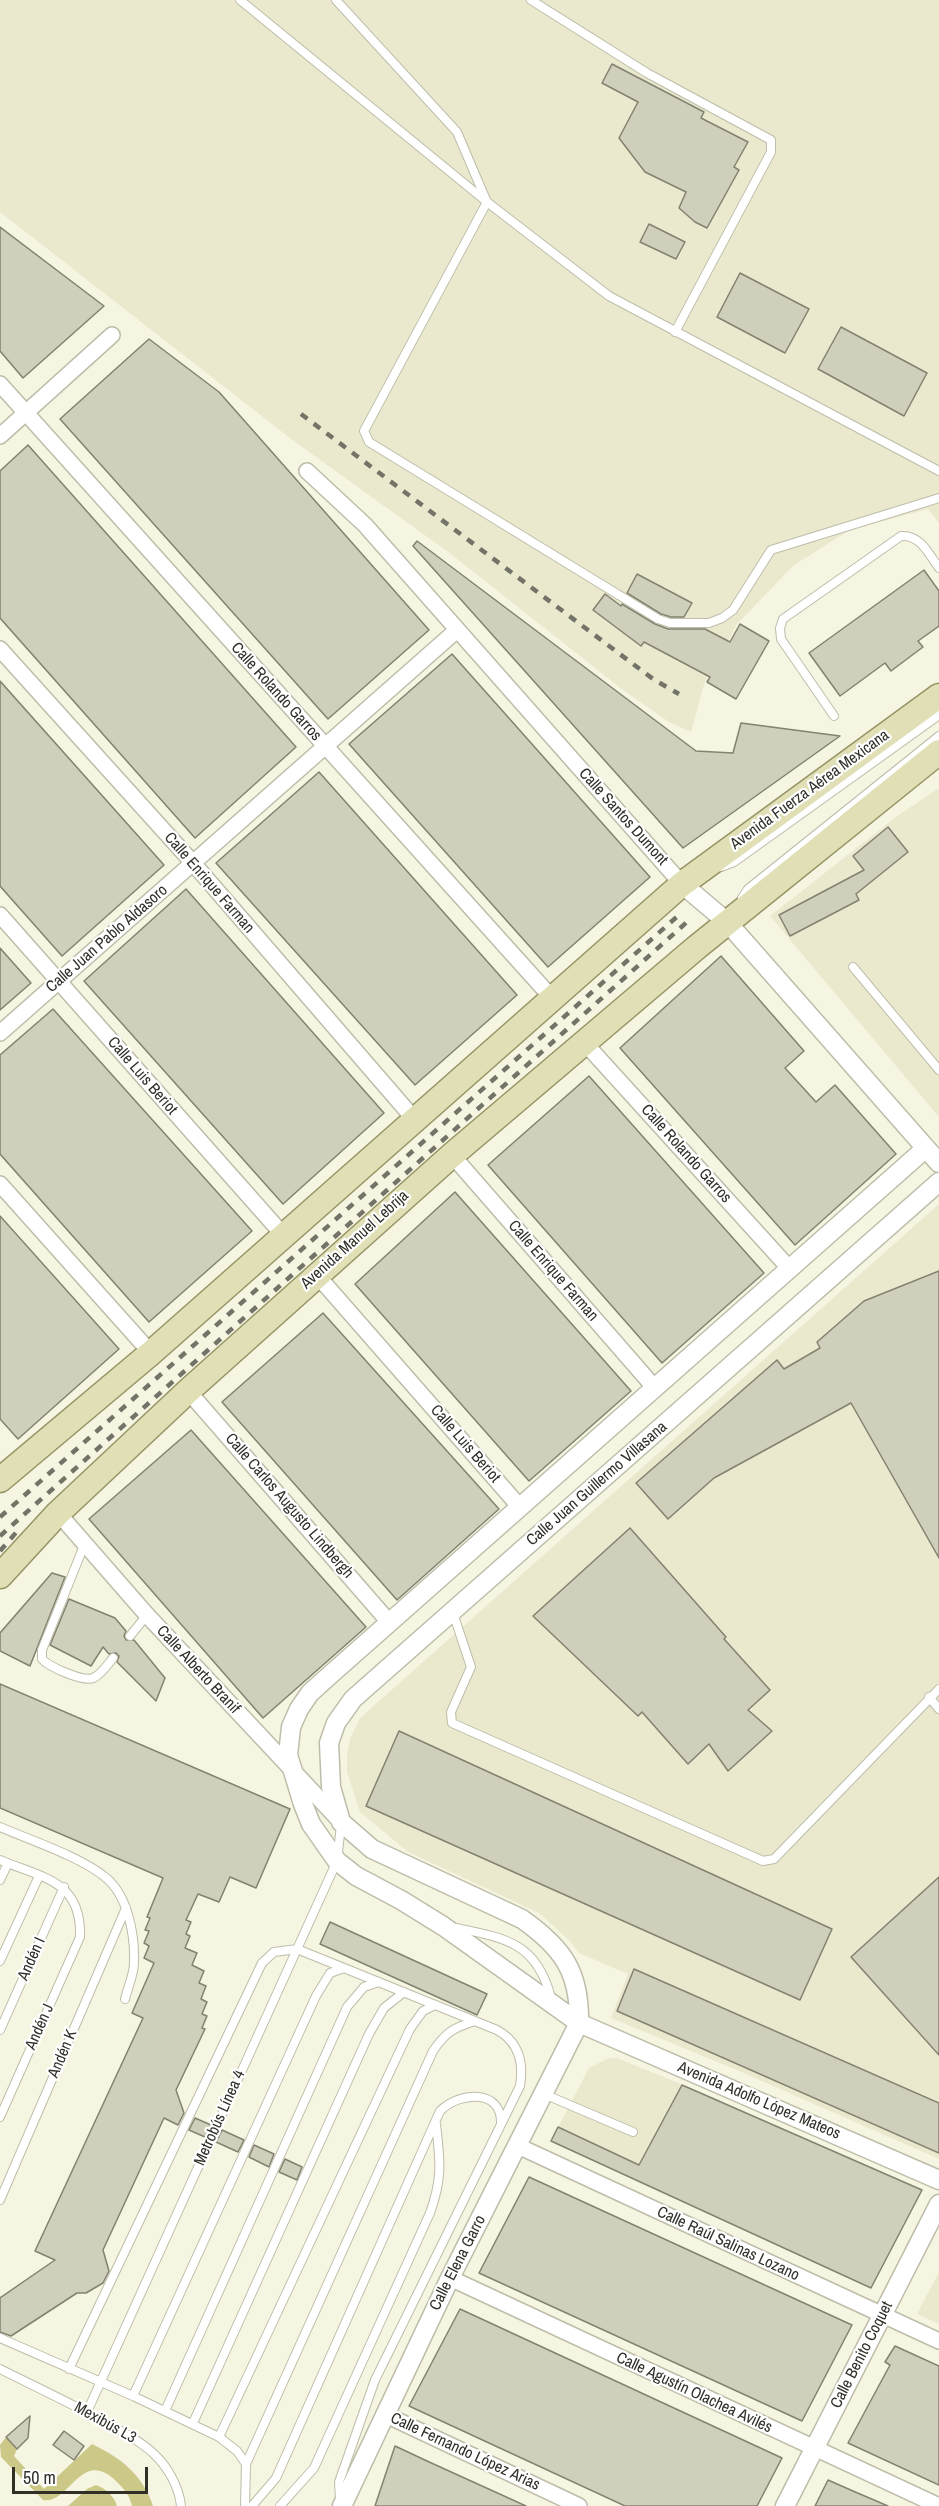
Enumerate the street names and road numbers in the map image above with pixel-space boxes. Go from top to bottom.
street label: Calle Rolando Garros [227,639,325,745]
street label: Avenida Fuerza Aérea Mexicana [727,726,893,854]
street label: Calle Santos Dumont [574,765,672,869]
street label: Calle Enrique Farman [160,829,258,937]
street label: Calle Juan Pablo Aldasoro [42,881,172,997]
street label: Calle Luis Beriot [103,1033,181,1119]
street label: Calle Rolando Garros [637,1101,735,1207]
street label: Avenida Manuel Lebrija [297,1187,413,1293]
street label: Calle Enrique Farman [504,1217,602,1325]
street label: Calle Luis Beriot [426,1401,504,1487]
street label: Calle Juan Guillermo Villasana [523,1418,671,1550]
street label: Calle Carlos Augusto Lindbergh [221,1430,357,1582]
street label: Calle Alberto Branif [152,1622,244,1718]
street label: Andén I [14,1934,50,1984]
street label: Andén J [21,2001,59,2053]
street label: Andén K [44,2027,82,2081]
street label: Avenida Adolfo López Mateos [675,2058,843,2144]
street label: Metrobús Línea 4 [190,2067,250,2169]
street label: Calle Raúl Salinas Lozano [654,2203,802,2285]
street label: Calle Elena Garro [426,2212,490,2314]
street label: Calle Benito Coquet [827,2298,897,2412]
street label: Calle Agustín Olachea Avilés [613,2348,775,2438]
street label: Mexibús L3 [71,2398,139,2448]
street label: Calle Fernando López Arias [387,2409,543,2495]

